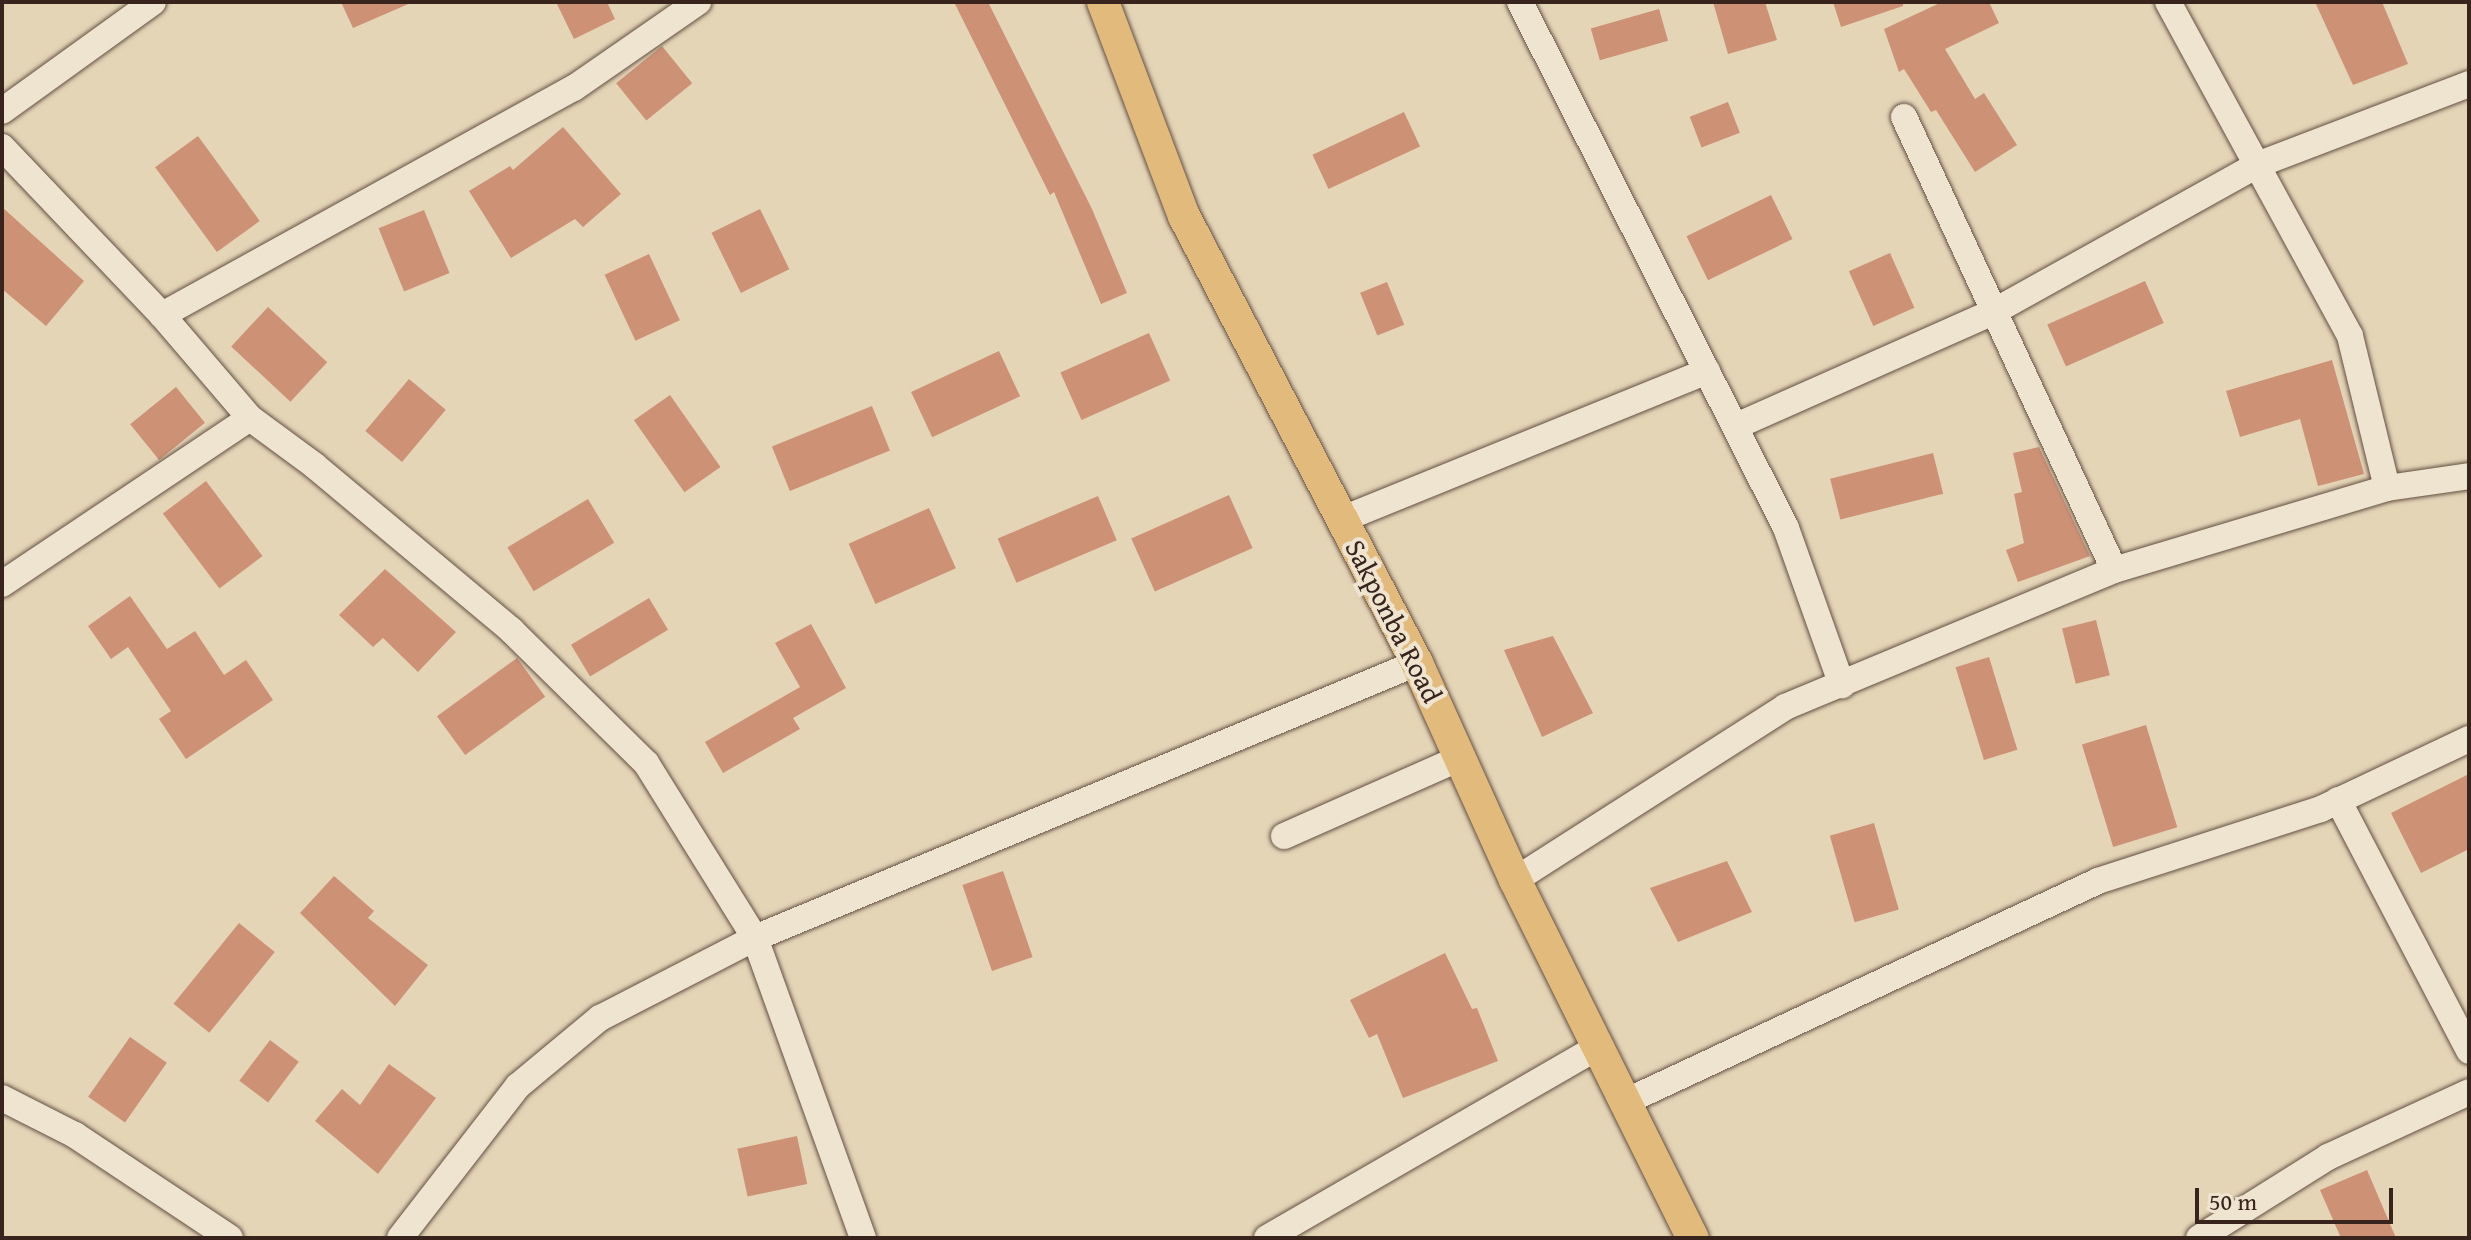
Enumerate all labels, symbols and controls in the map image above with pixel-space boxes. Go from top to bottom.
street label: Sakponba Road [1338,534,1450,708]
scale bar [2199,1172,2397,1222]
text: 50 m [2209,1184,2257,1219]

